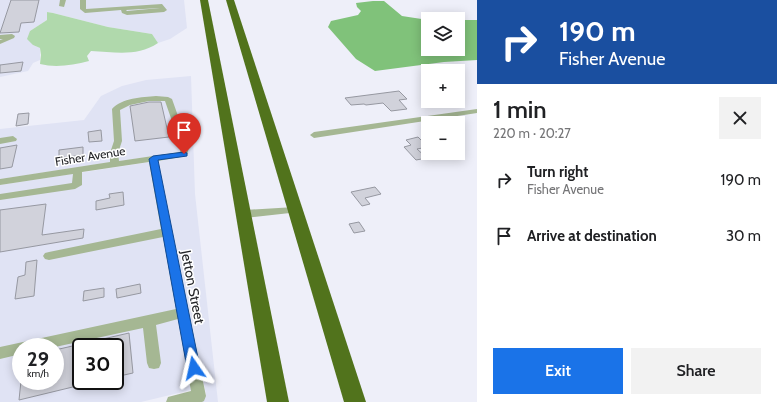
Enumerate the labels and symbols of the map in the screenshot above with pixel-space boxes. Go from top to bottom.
pin [167,113,201,154]
street label: Fisher Avenue [54,143,126,169]
street label: Jetton Street [177,248,209,326]
speed limit sign: 30 [72,338,124,390]
position arrow [173,347,215,389]

